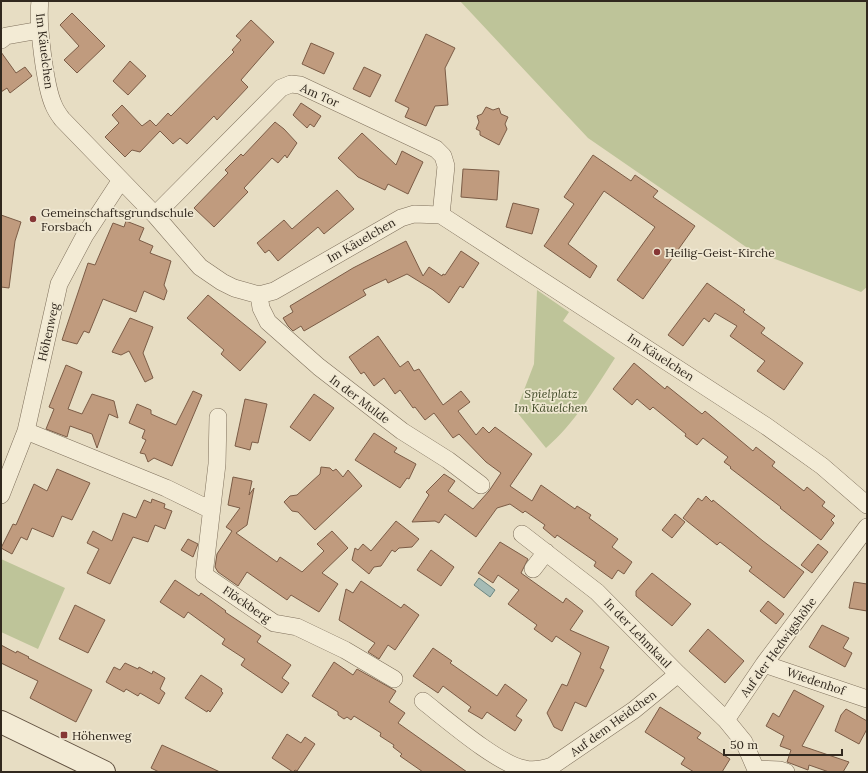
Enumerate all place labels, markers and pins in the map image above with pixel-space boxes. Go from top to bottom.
place label: Gemeinschaftsgrundschule Forsbach [41,205,194,234]
marker: Gemeinschaftsgrundschule Forsbach [28,214,38,224]
place label: Heilig-Geist-Kirche [665,245,775,260]
marker: Heilig-Geist-Kirche [652,247,662,257]
place label: Höhenweg [72,728,132,743]
marker: Höhenweg [59,730,69,740]

